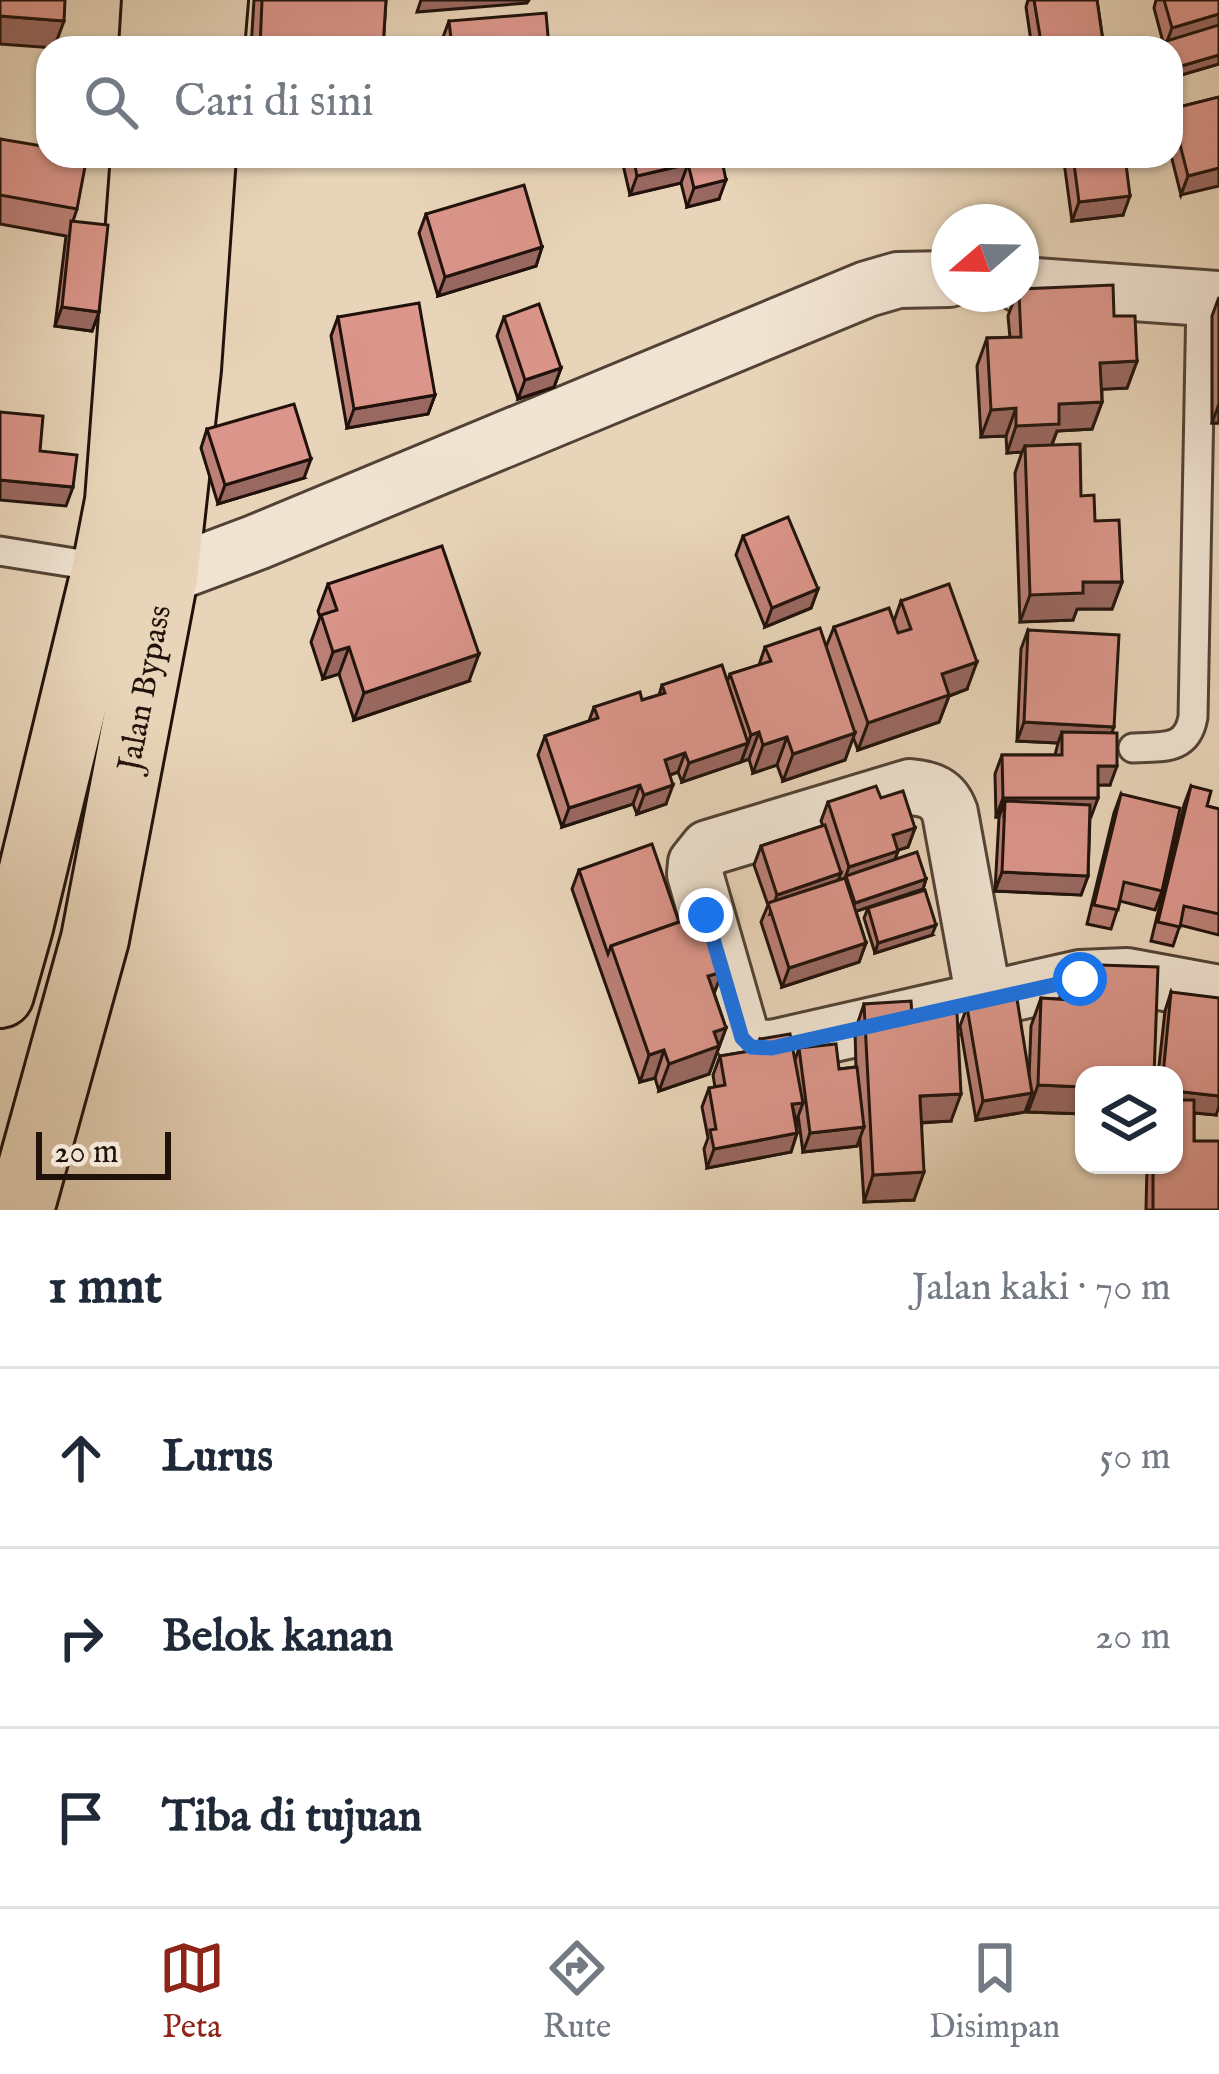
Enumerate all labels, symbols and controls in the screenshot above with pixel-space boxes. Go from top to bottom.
search box [36,36,1183,168]
icon: search [78,69,144,135]
text: Cari di sini [174,74,374,131]
north arrow [931,204,1039,312]
street label: Jalan Bypass [109,602,182,779]
route end [679,888,733,942]
route start [1053,952,1107,1006]
map controls [1075,1066,1183,1174]
button: layers [1075,1066,1183,1174]
scale bar [36,1126,171,1179]
text: 20 m [54,1132,118,1174]
text: 1 mnt [48,1256,162,1321]
text: Jalan kaki · 70 m [912,1264,1171,1313]
icon: ahead [48,1425,114,1491]
text: Lurus [162,1429,273,1486]
text: 50 m [1099,1433,1171,1482]
icon: right [48,1605,114,1671]
text: Belok kanan [162,1609,393,1666]
text: 20 m [1095,1613,1171,1662]
icon: arrive [48,1785,114,1851]
text: Tiba di tujuan [162,1789,422,1846]
tab: Peta [159,1935,225,2049]
tab: Rute [543,1935,611,2049]
tab: Disimpan [929,1935,1060,2049]

